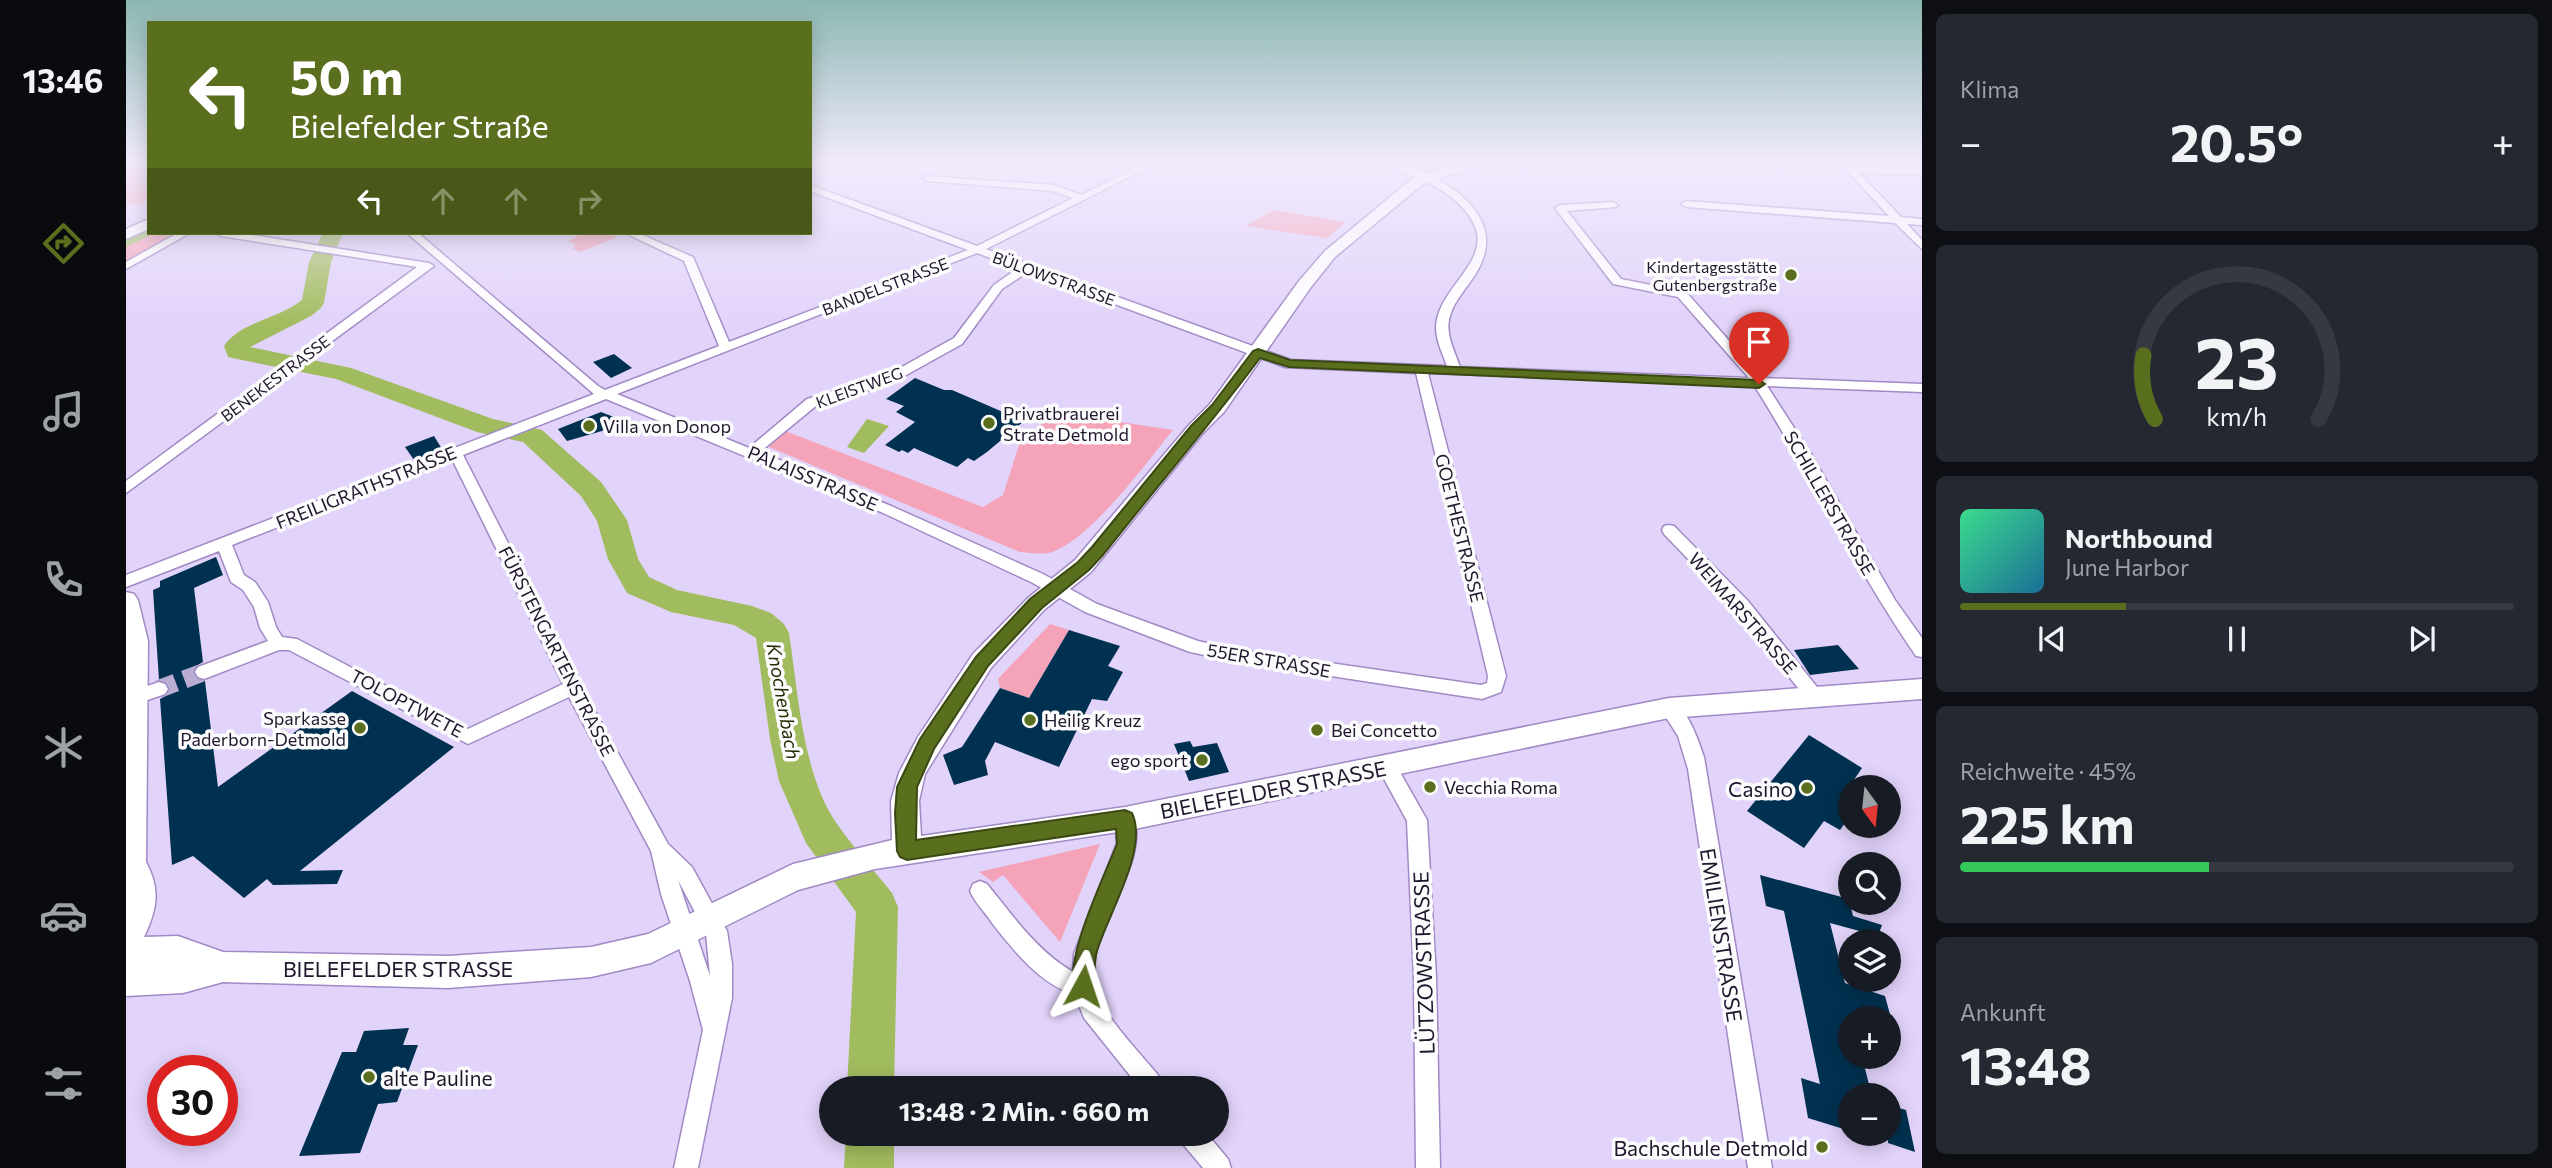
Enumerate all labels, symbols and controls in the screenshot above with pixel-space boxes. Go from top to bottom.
text: 50 m [290,45,403,105]
icon: left [175,49,266,140]
text: 13:46 [23,60,103,100]
text: Klima [1960,75,2019,103]
text: Bielefelder Straße [290,105,549,145]
text: 20.5° [2170,109,2303,173]
text: − [1960,118,1982,165]
text: + [2492,118,2514,165]
icon: left [351,182,389,220]
icon: ahead [424,182,462,220]
icon: ahead [497,182,535,220]
icon: right [570,182,608,220]
icon: directions [39,219,88,268]
street label: BÜLOWSTRASSE [990,247,1118,309]
street label: BANDELSTRASSE [819,253,951,319]
place label: Kindertagesstätte Gutenbergstraße [1646,257,1777,294]
marker: Kindertagesstätte Gutenbergstraße [1783,267,1799,283]
pin [1729,312,1789,384]
text: 23 [2195,316,2279,405]
icon: arrive [1740,323,1778,361]
street label: BENEKESTRASSE [217,331,333,425]
street label: KLEISTWEG [813,363,905,411]
icon: music [39,387,88,436]
text: km/h [2207,401,2267,431]
place label: Privatbrauerei Strate Detmold [1003,402,1129,445]
place label: Villa von Donop [603,415,731,437]
marker: Privatbrauerei Strate Detmold [981,415,997,431]
marker: Villa von Donop [581,418,597,434]
street label: SCHILLERSTRASSE [1780,427,1880,579]
street label: FREILIGRATHSTRASSE [273,441,459,533]
street label: PALAISSTRASSE [745,441,881,515]
street label: GOETHESTRASSE [1431,451,1489,605]
text: Northbound [2065,522,2213,553]
street label: FÜRSTENGARTENSTRASSE [494,542,620,760]
street label: WEIMARSTRASSE [1684,548,1802,678]
text: June Harbor [2065,553,2189,581]
icon: phone [39,555,88,604]
icon: previous [2033,620,2071,658]
icon: pause [2218,620,2256,658]
icon: next [2403,620,2441,658]
street label: 55ER STRASSE [1206,638,1332,682]
water label: Knochenbach [762,641,806,761]
street label: TOLOPTWETE [347,664,467,742]
place label: Sparkasse Paderborn-Detmold [180,707,346,750]
place label: Heilig Kreuz [1044,709,1142,731]
marker: Heilig Kreuz [1022,712,1038,728]
place label: Bei Concetto [1331,719,1437,741]
marker: Sparkasse Paderborn-Detmold [352,720,368,736]
marker: Bei Concetto [1309,722,1325,738]
icon: climate [39,723,88,772]
place label: ego sport [1111,749,1188,771]
marker: ego sport [1194,752,1210,768]
street label: BIELEFELDER STRASSE [1158,755,1388,823]
text: Reichweite · 45% [1960,757,2136,785]
north arrow [1838,775,1900,838]
map controls [1838,775,1901,1146]
place label: Vecchia Roma [1444,776,1558,798]
place label: Casino [1728,776,1793,801]
marker: Vecchia Roma [1422,779,1438,795]
marker: Casino [1799,780,1815,796]
text: 225 km [1960,791,2135,855]
street label: EMILIENSTRASSE [1696,846,1748,1024]
button: search [1838,852,1901,915]
street label: LÜTZOWSTRASSE [1407,871,1439,1055]
icon: car [39,891,88,940]
button: layers [1838,929,1901,992]
position arrow [1046,949,1120,1023]
street label: BIELEFELDER STRASSE [283,956,513,981]
text: Ankunft [1960,998,2046,1026]
button: + [1838,1006,1901,1069]
text: 13:48 [1960,1032,2092,1096]
speed limit sign: 30 [147,1055,238,1146]
icon: filters [39,1059,88,1108]
place label: alte Pauline [383,1065,493,1090]
marker: alte Pauline [361,1069,377,1085]
button: − [1838,1083,1901,1146]
text: 13:48 · 2 Min. · 660 m [899,1095,1149,1126]
place label: Bachschule Detmold [1614,1135,1808,1160]
marker: Bachschule Detmold [1814,1139,1830,1155]

